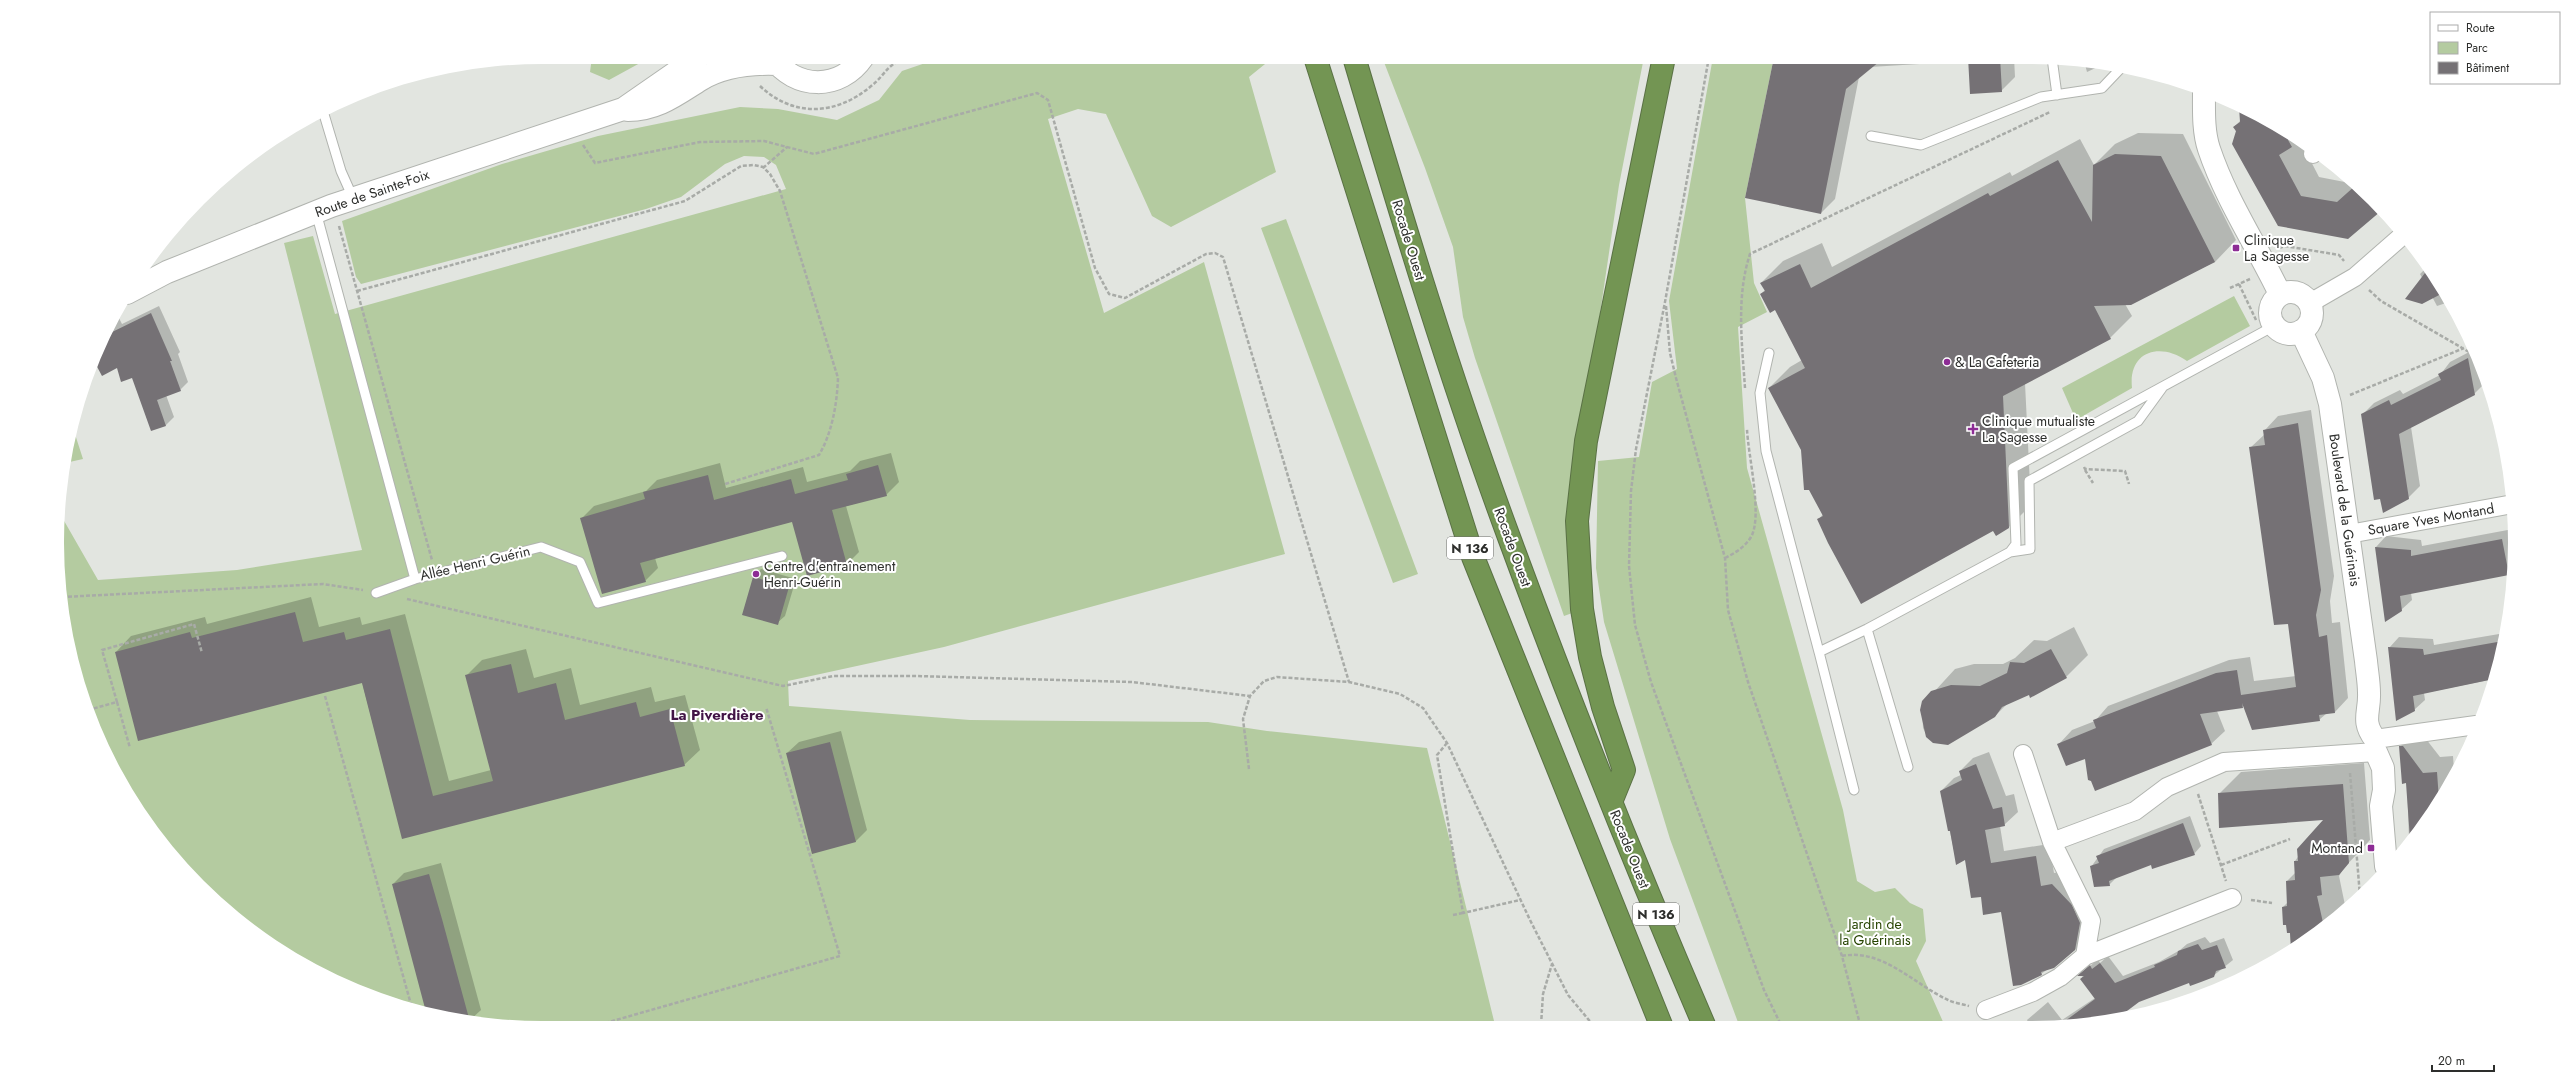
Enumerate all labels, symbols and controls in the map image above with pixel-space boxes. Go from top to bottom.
legend [2430,12,2560,84]
text: Route [2466,19,2495,37]
text: Parc [2466,39,2488,57]
text: Bâtiment [2466,59,2509,77]
street label: Route de Sainte-Foix [312,164,432,222]
street label: Rocade Ouest [1387,197,1431,283]
place label: Clinique La Sagesse [2244,230,2309,266]
marker: Clinique La Sagesse [2231,243,2241,253]
place label: & La Cafeteria [1955,352,2039,372]
marker: & La Cafeteria [1942,357,1952,367]
place label: Clinique mutualiste La Sagesse [1982,411,2095,447]
marker: Clinique mutualiste La Sagesse [1967,423,1979,435]
street label: Boulevard de la Guérinais [2324,433,2366,588]
street label: Square Yves Montand [2366,498,2496,540]
street label: Rocade Ouest [1489,505,1537,590]
road number: N 136 [1447,537,1493,559]
street label: Allée Henri Guérin [418,541,532,585]
place label: Centre d'entraînement Henri-Guérin [764,556,896,592]
marker: Centre d'entraînement Henri-Guérin [751,569,761,579]
district label: La Piverdière [671,704,764,726]
street label: Rocade Ouest [1605,807,1655,892]
place label: Montand [2311,838,2363,858]
marker: Montand [2366,843,2376,853]
road number: N 136 [1633,903,1679,925]
park label: Jardin de la Guérinais [1839,914,1911,950]
scale bar [2432,1047,2494,1073]
text: 20 m [2438,1052,2465,1070]

